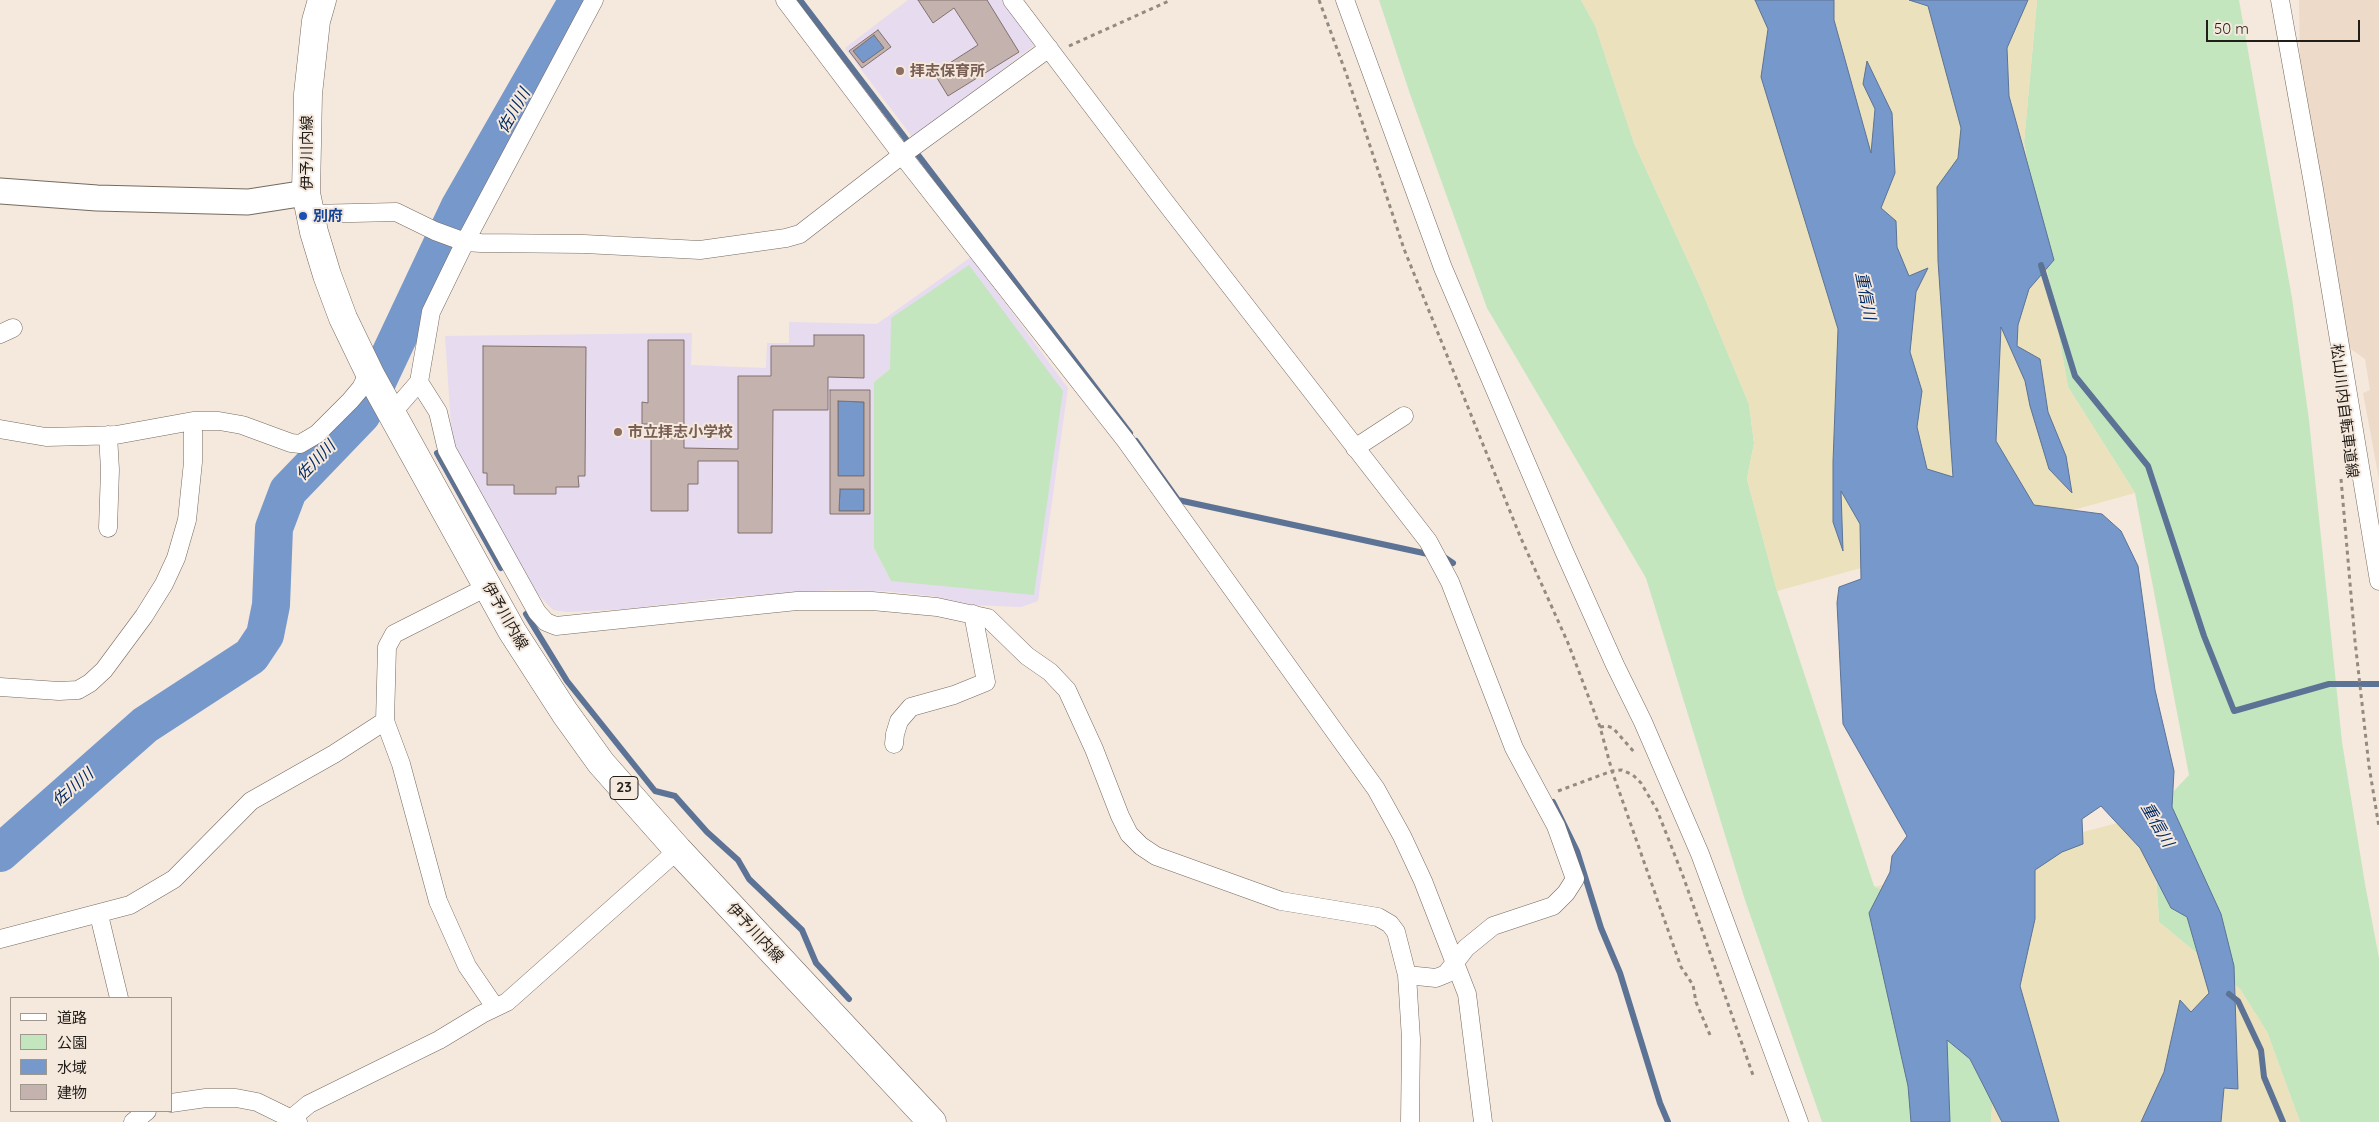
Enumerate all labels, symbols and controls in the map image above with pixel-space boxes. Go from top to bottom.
scale bar [2209,10,2363,42]
text: 50 m [2214,19,2249,38]
place label: 拝志保育所 [910,62,985,80]
marker: 拝志保育所 [894,65,906,77]
water label: 佐川川 [494,85,534,137]
street label: 伊予川内線 [298,116,316,190]
place label: 別府 [313,207,343,225]
marker: 別府 [297,210,309,222]
water label: 重信川 [1851,271,1879,321]
street label: 松山川内自転車道線 [2327,343,2361,479]
place label: 市立拝志小学校 [628,423,733,441]
marker: 市立拝志小学校 [612,426,624,438]
water label: 佐川川 [292,437,340,485]
street label: 伊予川内線 [478,579,532,653]
water label: 佐川川 [49,765,97,811]
road number: 23 [610,776,638,800]
water label: 重信川 [2137,799,2177,851]
street label: 伊予川内線 [723,899,787,967]
legend [10,997,172,1112]
text: 道路 [57,1008,87,1027]
text: 公園 [57,1033,87,1052]
text: 水域 [57,1058,87,1077]
text: 建物 [57,1083,87,1102]

